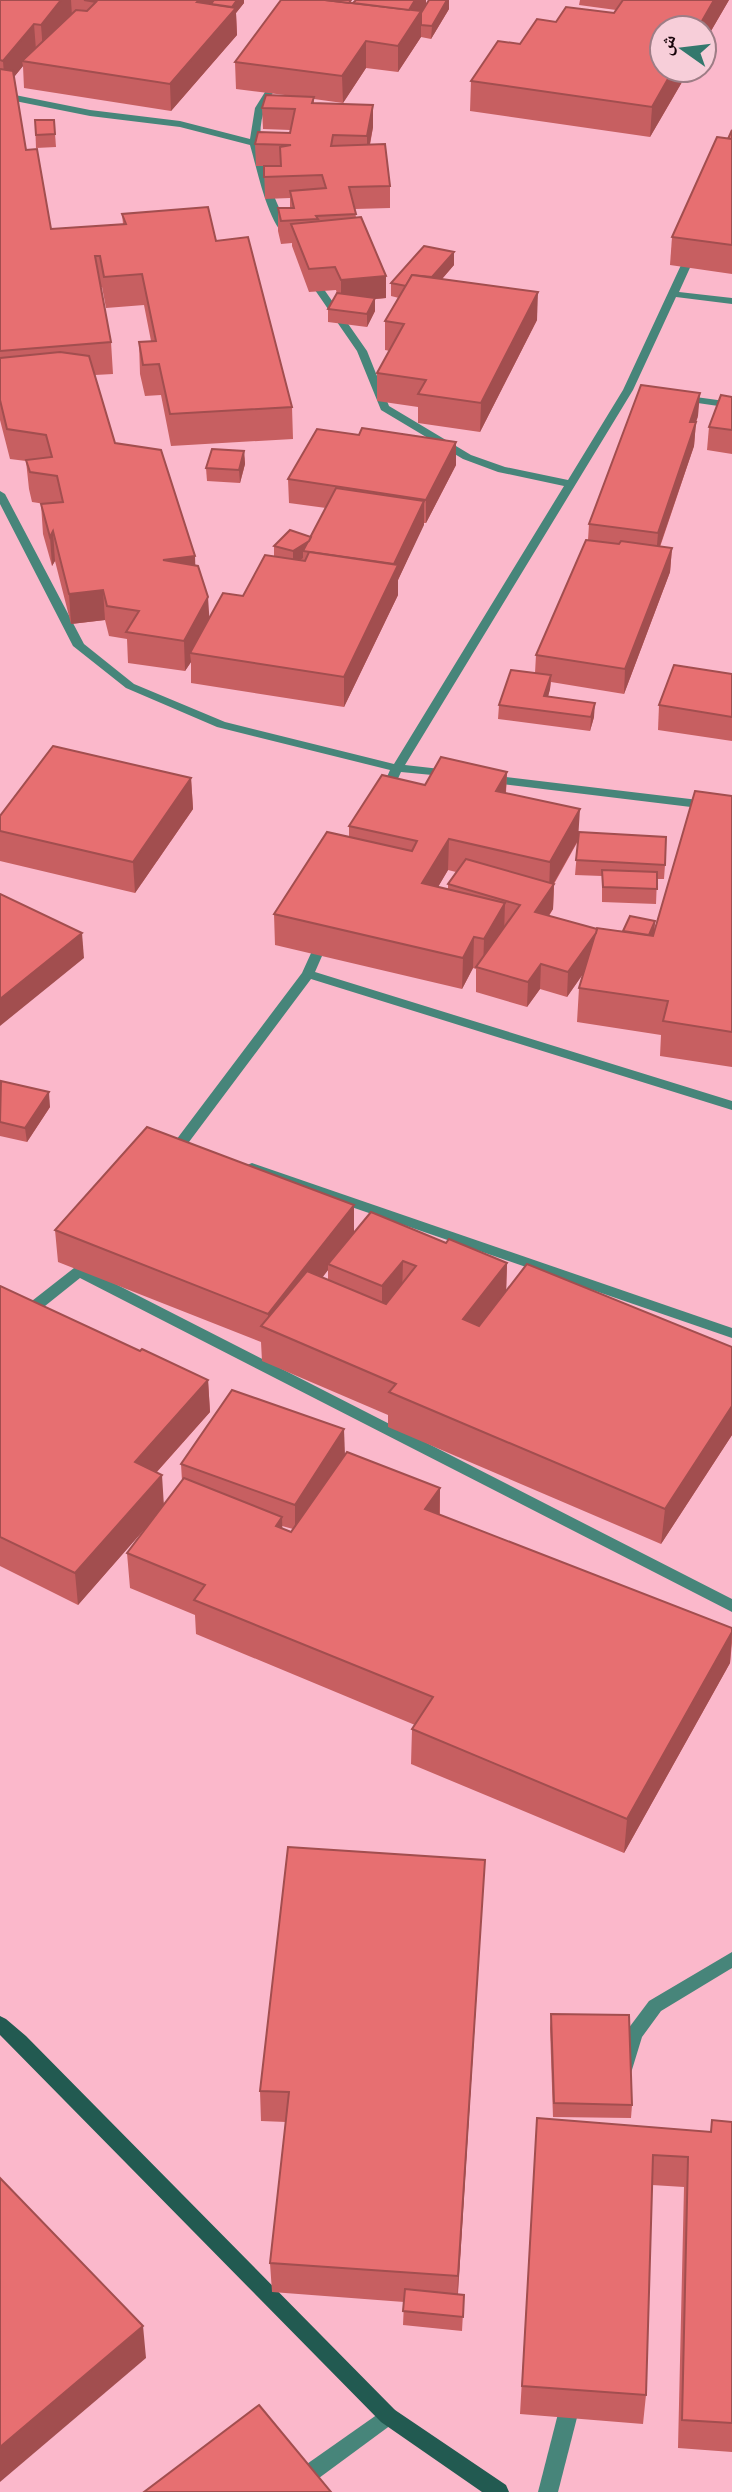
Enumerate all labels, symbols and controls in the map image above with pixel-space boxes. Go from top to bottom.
north arrow [648,14,718,84]
text: ش [651,32,682,58]

